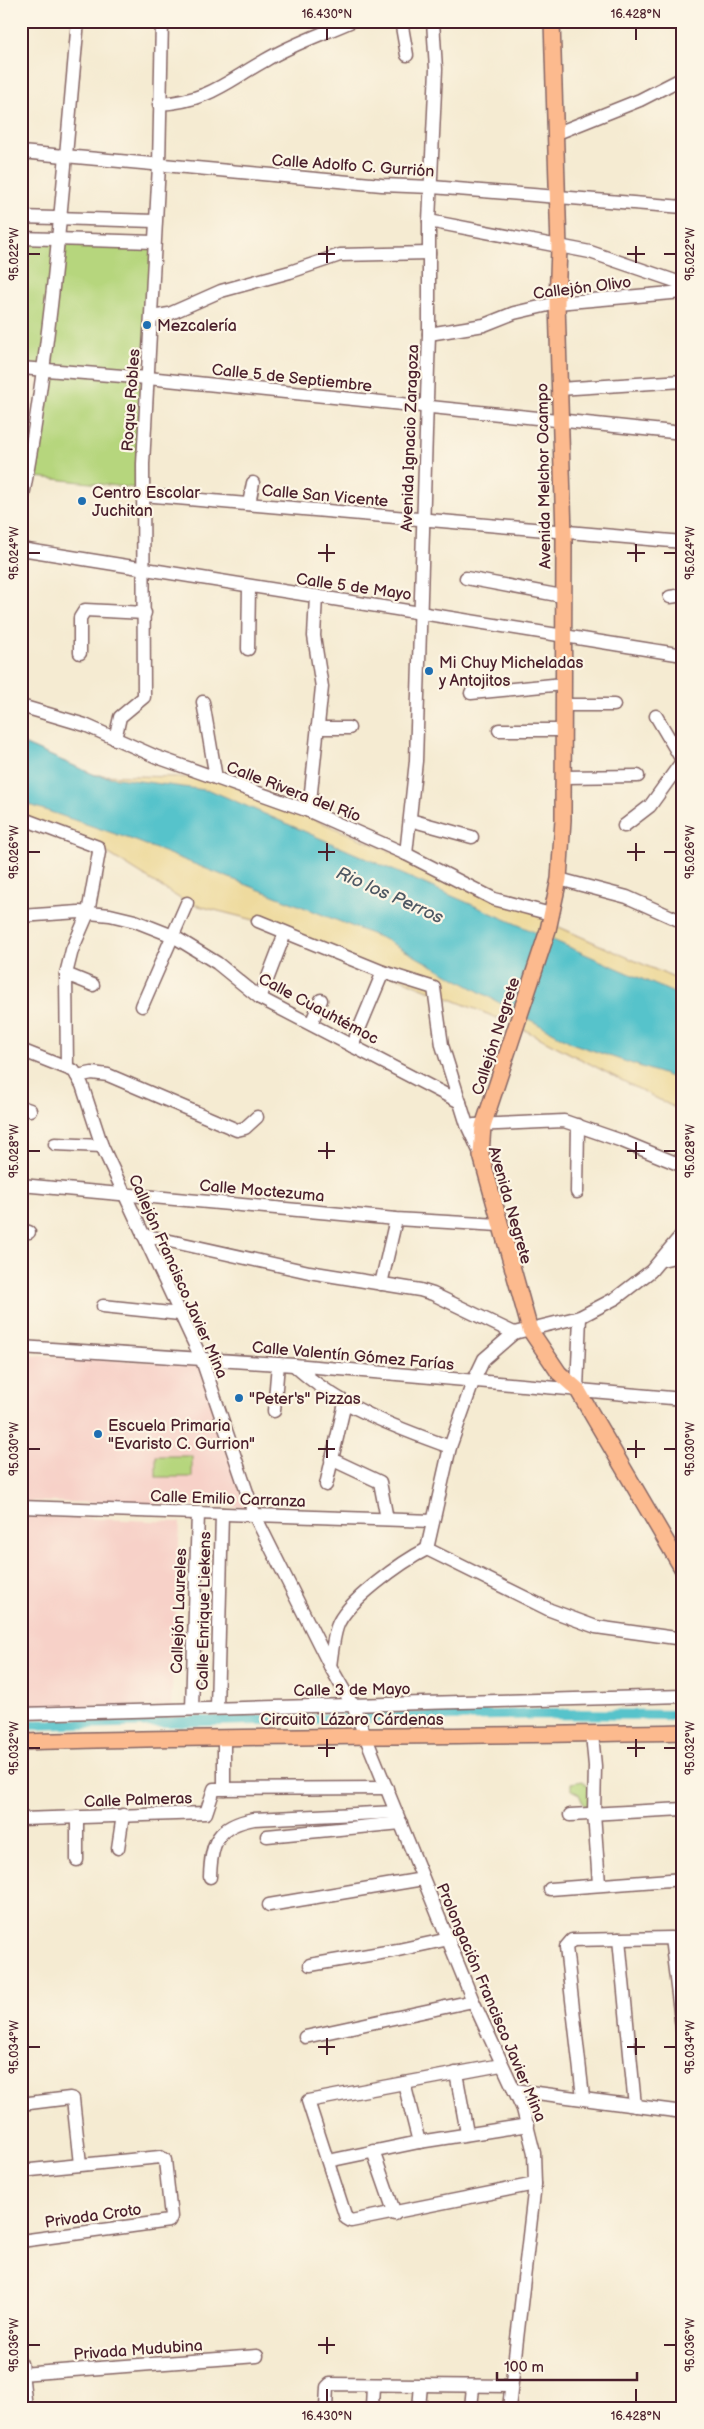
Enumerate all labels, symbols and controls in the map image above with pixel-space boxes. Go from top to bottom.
text: 16.430°N [302,7,352,22]
text: 16.428°N [611,7,661,22]
street label: Calle Adolfo C. Gurrión [271,151,435,182]
text: 95.022°W [7,227,22,281]
text: 95.022°W [683,227,698,281]
street label: Callejón Olivo [532,273,632,304]
place label: Mezcalería [157,317,237,336]
marker: Mezcalería [141,319,153,331]
street label: Avenida Ignacio Zaragoza [398,344,423,532]
street label: Roque Robles [118,348,145,452]
street label: Calle 5 de Septiembre [211,361,373,396]
street label: Avenida Melchor Ocampo [533,383,556,569]
street label: Calle San Vicente [261,481,390,512]
place label: Centro Escolar Juchitan [92,484,200,521]
marker: Centro Escolar Juchitan [76,495,88,507]
text: 95.024°W [7,526,22,580]
text: 95.024°W [683,526,698,580]
street label: Calle 5 de Mayo [295,570,413,605]
place label: Mi Chuy Micheladas y Antojitos [438,654,584,691]
marker: Mi Chuy Micheladas y Antojitos [423,665,435,677]
street label: Calle Rivera del Río [224,758,363,827]
text: 95.026°W [7,825,22,879]
text: 95.026°W [683,825,698,879]
water label: Rio los Perros [333,863,447,928]
street label: Calle Cuauhtémoc [255,970,382,1049]
street label: Callejón Negrete [468,975,525,1098]
text: 95.028°W [7,1124,22,1178]
text: 95.028°W [683,1124,698,1178]
street label: Avenida Negrete [484,1145,536,1267]
street label: Callejón Francisco Javier Mina [124,1172,231,1382]
street label: Calle Moctezuma [199,1177,325,1206]
street label: Calle Valentín Gómez Farías [251,1338,455,1375]
place label: "Peter's" Pizzas [249,1390,361,1409]
marker: "Peter's" Pizzas [233,1392,245,1404]
place label: Escuela Primaria "Evaristo C. Gurrion" [108,1417,255,1454]
text: 95.030°W [7,1422,22,1476]
text: 95.030°W [683,1422,698,1476]
marker: Escuela Primaria "Evaristo C. Gurrion" [92,1428,104,1440]
street label: Calle Emilio Carranza [150,1487,306,1512]
street label: Calle Enrique Liekens [194,1531,215,1691]
street label: Callejón Laureles [168,1548,191,1674]
street label: Calle 3 de Mayo [293,1680,411,1701]
street label: Circuito Lázaro Cárdenas [260,1711,444,1730]
text: 95.032°W [7,1721,22,1775]
text: 95.032°W [683,1721,698,1775]
street label: Calle Palmeras [84,1789,193,1812]
street label: Prolongación Francisco Javier Mina [432,1880,550,2125]
text: 95.034°W [7,2020,22,2074]
text: 95.034°W [683,2020,698,2074]
street label: Privada Croto [44,2200,143,2233]
text: 95.036°W [7,2318,22,2372]
text: 95.036°W [683,2318,698,2372]
street label: Privada Mudubina [73,2336,203,2364]
scale bar [497,2349,636,2381]
text: 100 m [504,2358,544,2377]
text: 16.430°N [302,2409,352,2424]
text: 16.428°N [611,2409,661,2424]

